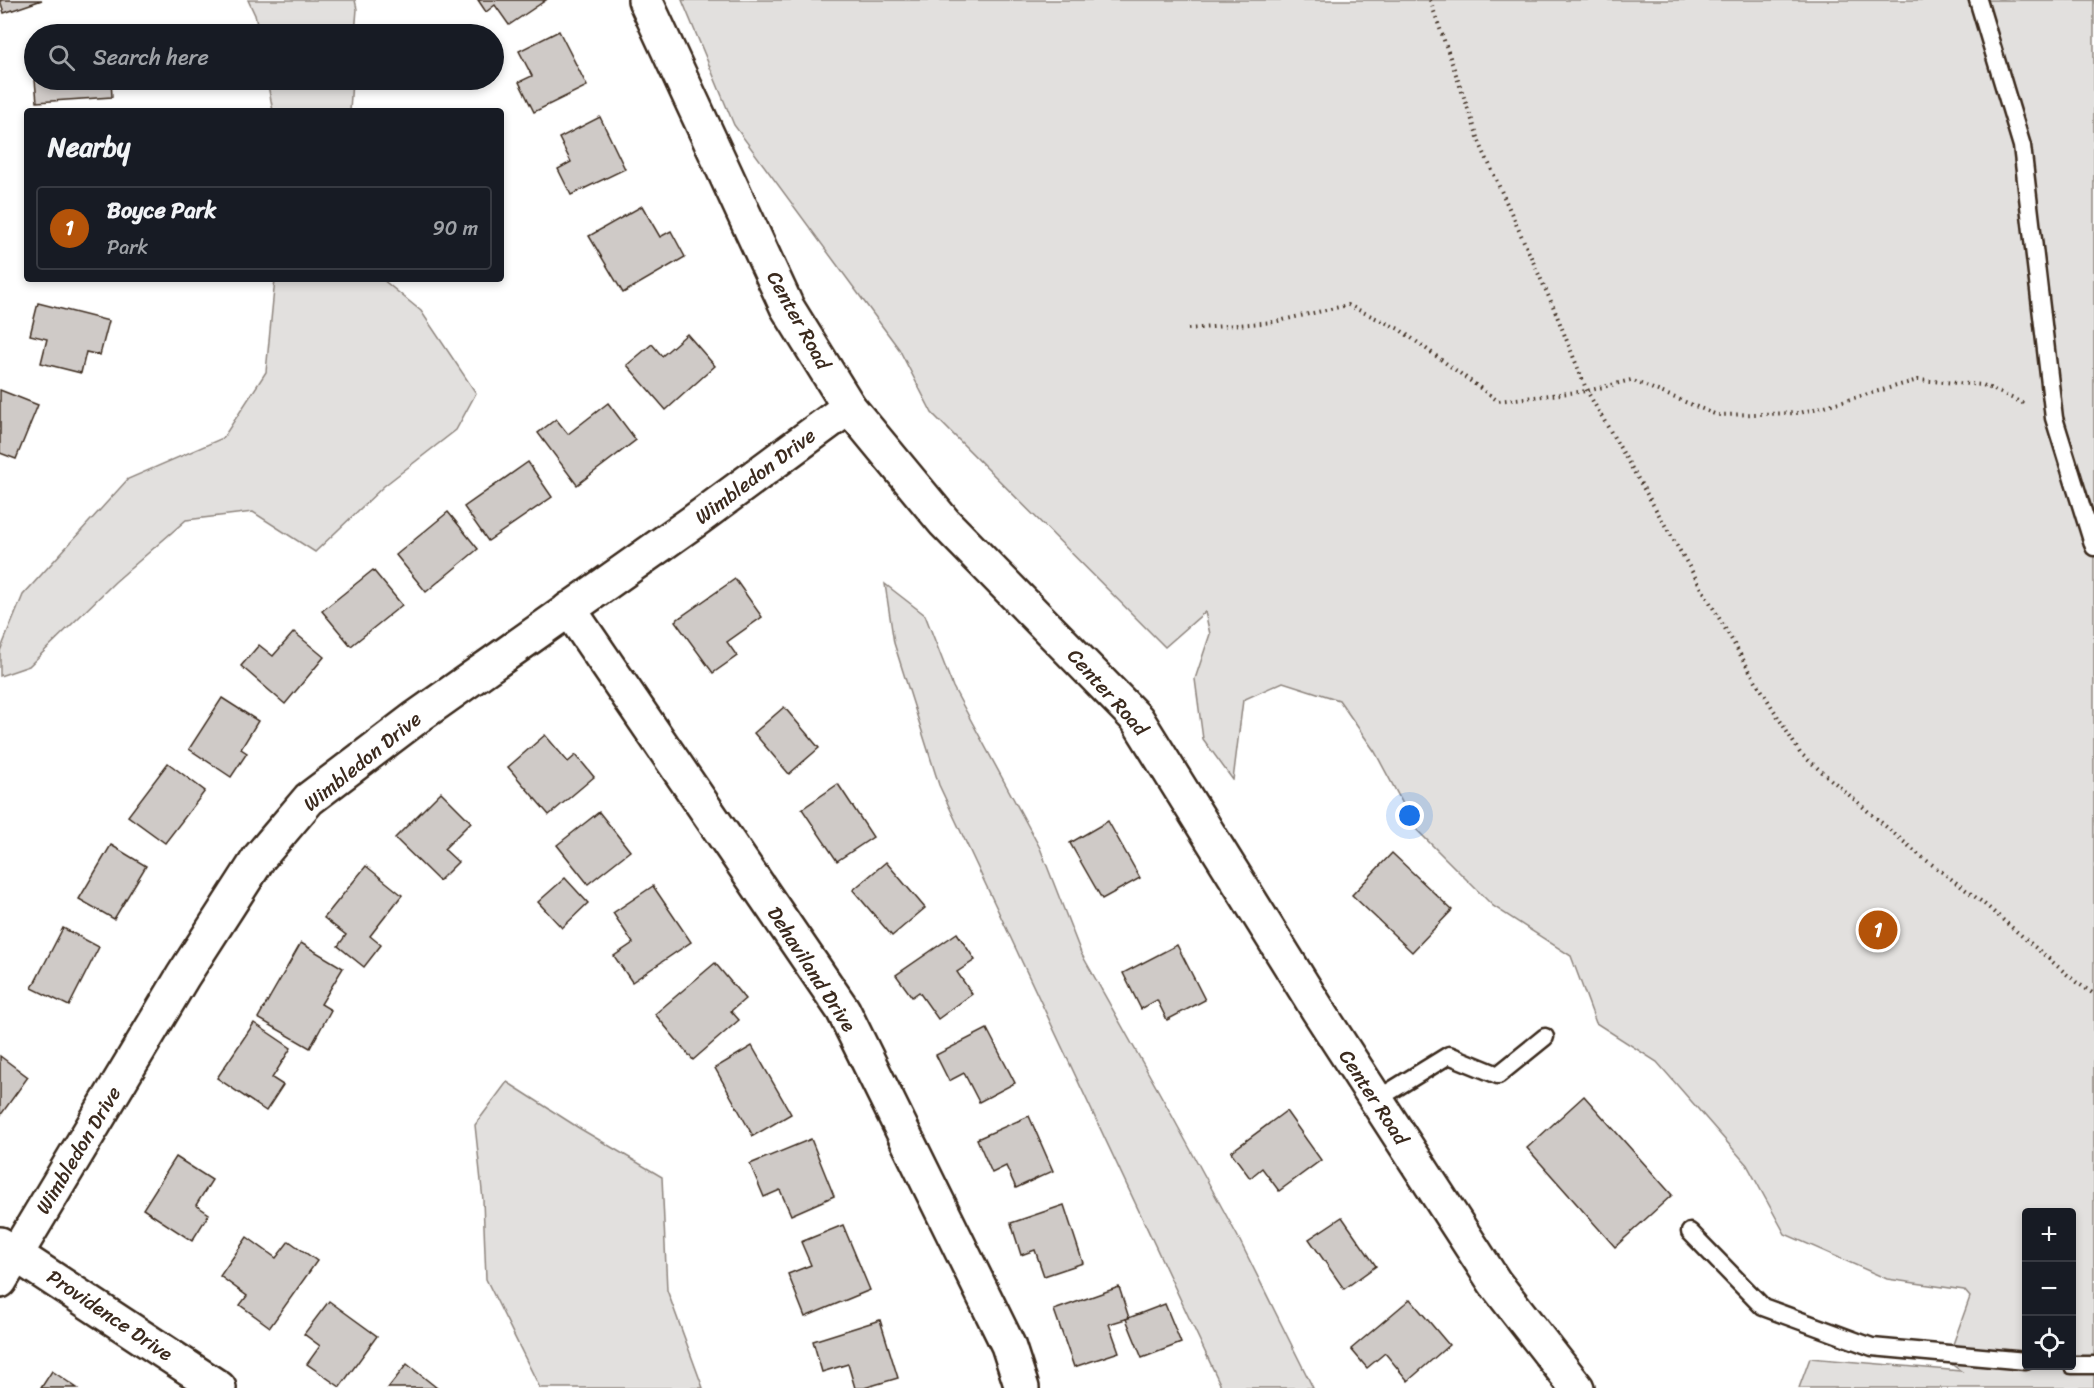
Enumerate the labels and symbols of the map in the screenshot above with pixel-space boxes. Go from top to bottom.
street label: Center Road [757,264,841,377]
street label: Wimbledon Drive [687,419,824,534]
street label: Center Road [1058,640,1158,745]
street label: Wimbledon Drive [295,702,430,821]
your location [1395,801,1424,830]
street label: Dehaviland Drive [758,899,866,1040]
pin: 1 [1858,908,1898,952]
street label: Center Road [1329,1042,1419,1154]
street label: Wimbledon Drive [26,1079,131,1221]
street label: Providence Drive [39,1260,180,1371]

